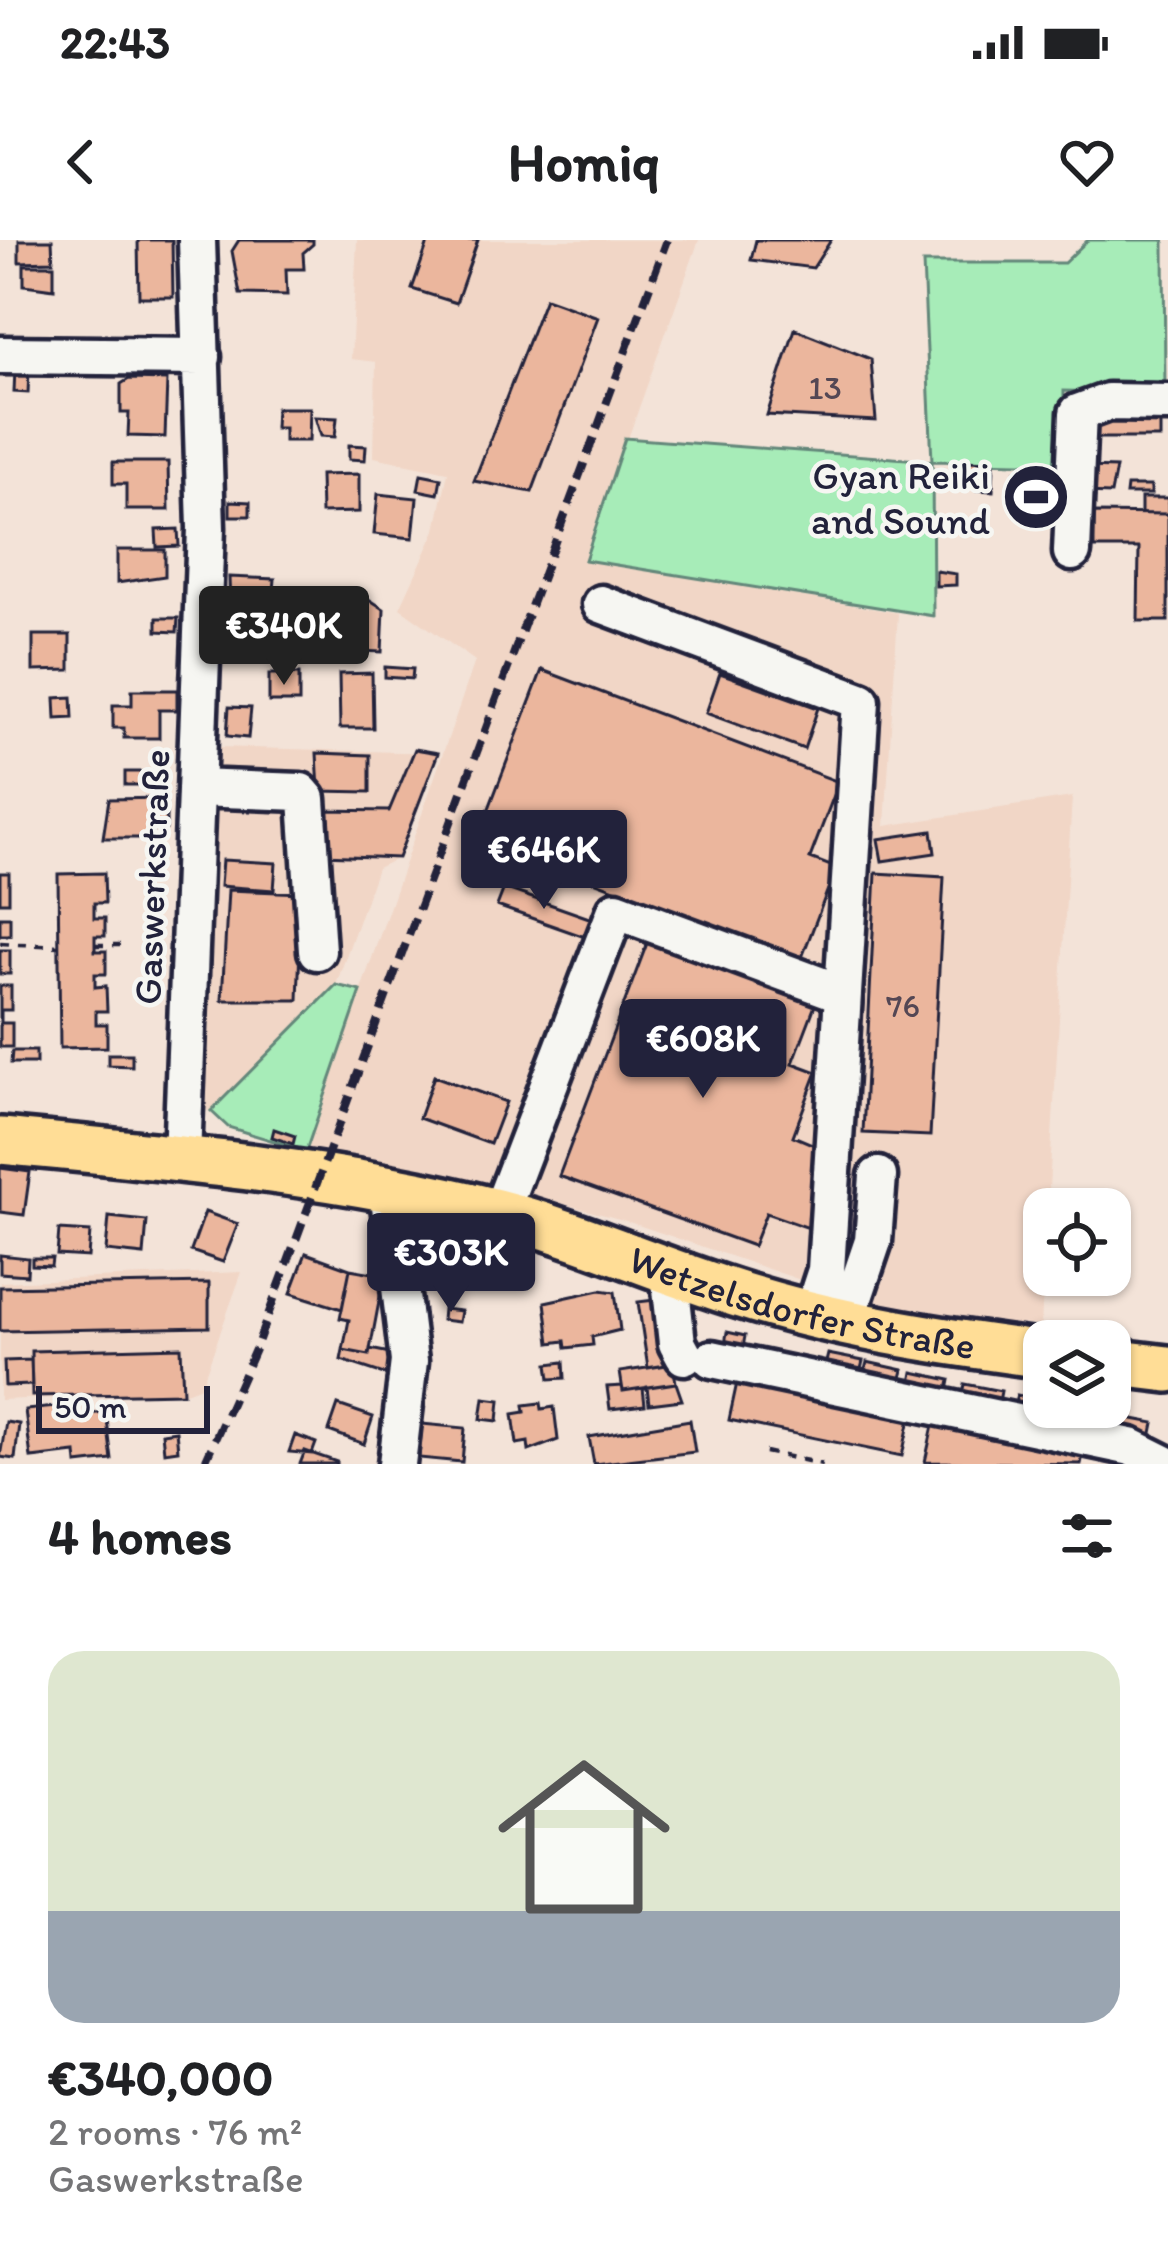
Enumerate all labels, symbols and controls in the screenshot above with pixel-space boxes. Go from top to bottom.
text: 22:43 [60,15,170,69]
icon: back [48,129,114,195]
icon: heart [1054,129,1120,195]
text: Homiq [508,130,660,195]
house number: 13 [808,368,842,407]
place label: Gyan Reiki and Sound [811,452,990,544]
sports icon: Gyan Reiki and Sound [1001,462,1071,532]
pin: €340K [200,586,368,688]
text: €340K [226,601,342,648]
street label: Gaswerkstraße [124,748,179,1006]
pin: €646K [460,810,628,912]
text: €646K [488,825,600,872]
house number: 76 [886,986,920,1025]
pin: €608K [619,999,787,1101]
text: €608K [646,1014,760,1061]
map controls [1023,1188,1131,1428]
button: locate [1023,1188,1131,1296]
pin: €303K [367,1213,535,1315]
text: €303K [394,1228,508,1275]
street label: Wetzelsdorfer Straße [623,1235,978,1369]
button: layers [1023,1320,1131,1428]
scale bar [36,1380,210,1433]
text: 50 m [54,1387,127,1426]
icon: filters [1054,1503,1120,1569]
text: 4 homes [48,1506,232,1567]
icon: home [476,1729,692,1945]
text: €340,000 [48,2047,273,2108]
text: 2 rooms · 76 m² [48,2108,302,2155]
text: Gaswerkstraße [48,2155,304,2202]

